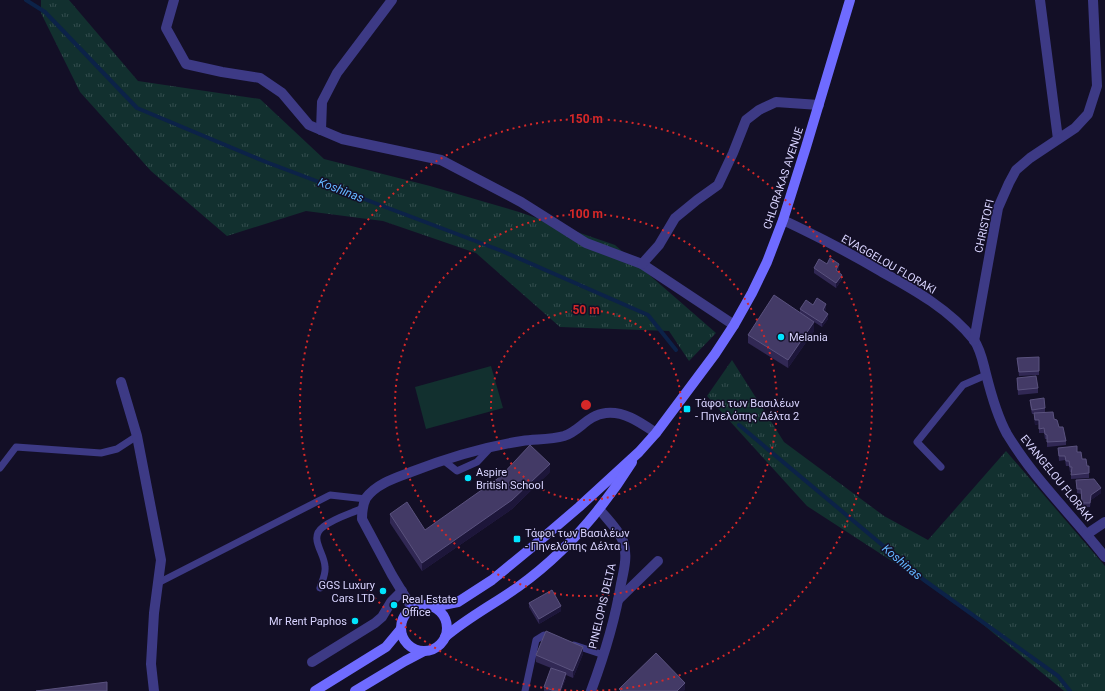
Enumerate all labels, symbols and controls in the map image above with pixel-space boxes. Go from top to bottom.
text: 150 m [569,112,603,126]
street label: CHLORAKAS AVENUE [761,125,806,231]
water label: Koshinas [316,175,366,205]
street label: CHRISTOFI [972,198,997,254]
text: 100 m [569,207,603,221]
street label: EVAGGELOU FLORAKI [839,232,938,297]
text: 50 m [572,303,600,317]
place label: Melania [789,331,828,344]
marker: Melania [776,332,786,342]
place label: Τάφοι των Βασιλέων - Πηνελόπης Δέλτα 2 [695,397,800,423]
centre of rings [579,398,593,412]
marker: Τάφοι των Βασιλέων - Πηνελόπης Δέλτα 2 [682,404,692,414]
street label: EVANGELOU FLORAKI [1018,432,1096,524]
place label: Aspire British School [476,466,544,492]
marker: Aspire British School [463,473,473,483]
place label: Τάφοι των Βασιλέων - Πηνελόπης Δέλτα 1 [525,527,630,553]
marker: Τάφοι των Βασιλέων - Πηνελόπης Δέλτα 1 [512,534,522,544]
water label: Koshinas [879,541,925,583]
street label: PINELOPIS DELTA [586,561,619,650]
place label: GGS Luxury Cars LTD [318,579,376,605]
marker: GGS Luxury Cars LTD [378,586,388,596]
place label: Real Estate Office [402,593,457,619]
marker: Real Estate Office [389,600,399,610]
place label: Mr Rent Paphos [269,615,347,628]
marker: Mr Rent Paphos [350,616,360,626]

